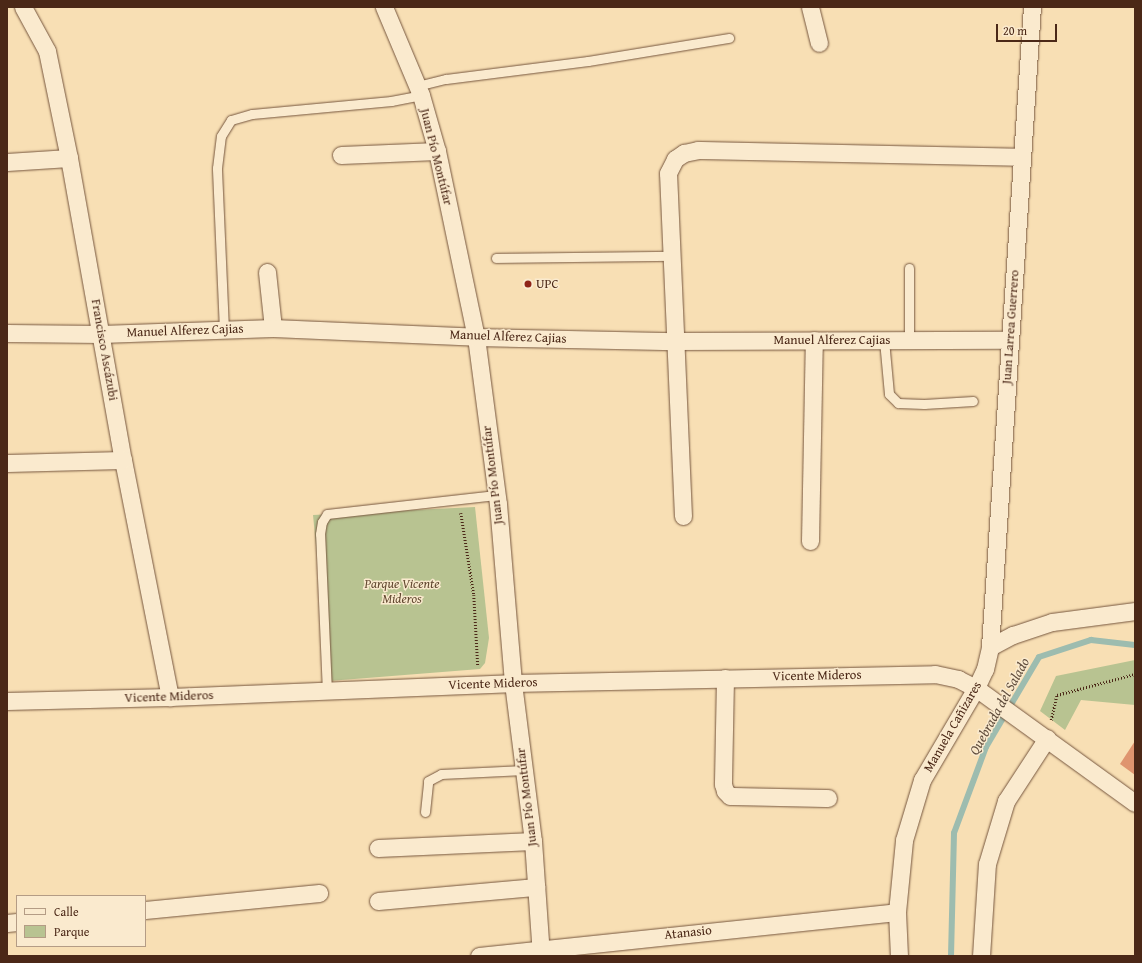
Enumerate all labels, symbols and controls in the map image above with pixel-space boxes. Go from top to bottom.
scale bar [998,16,1059,42]
text: 20 m [1003,22,1027,39]
street label: Juan Pío Montúfar [416,107,456,207]
street label: Juan Larrea Guerrero [999,269,1023,385]
place label: UPC [536,276,559,292]
marker: UPC [523,279,533,289]
street label: Francisco Ascázubi [87,298,121,402]
street label: Manuel Alferez Cajias [126,321,244,341]
street label: Manuel Alferez Cajias [449,327,567,347]
street label: Manuel Alferez Cajias [773,332,891,348]
street label: Juan Pío Montúfar [479,425,507,525]
park label: Parque Vicente Mideros [365,577,439,608]
water label: Quebrada del Salado [965,654,1033,758]
street label: Vicente Mideros [772,667,862,685]
street label: Vicente Mideros [448,675,538,693]
street label: Manuela Cañizares [921,679,985,775]
street label: Vicente Mideros [124,688,214,706]
street label: Juan Pío Montúfar [513,747,541,847]
legend [16,895,146,947]
text: Calle [54,903,79,920]
text: Parque [54,923,89,940]
street label: Atanasio [664,923,712,943]

